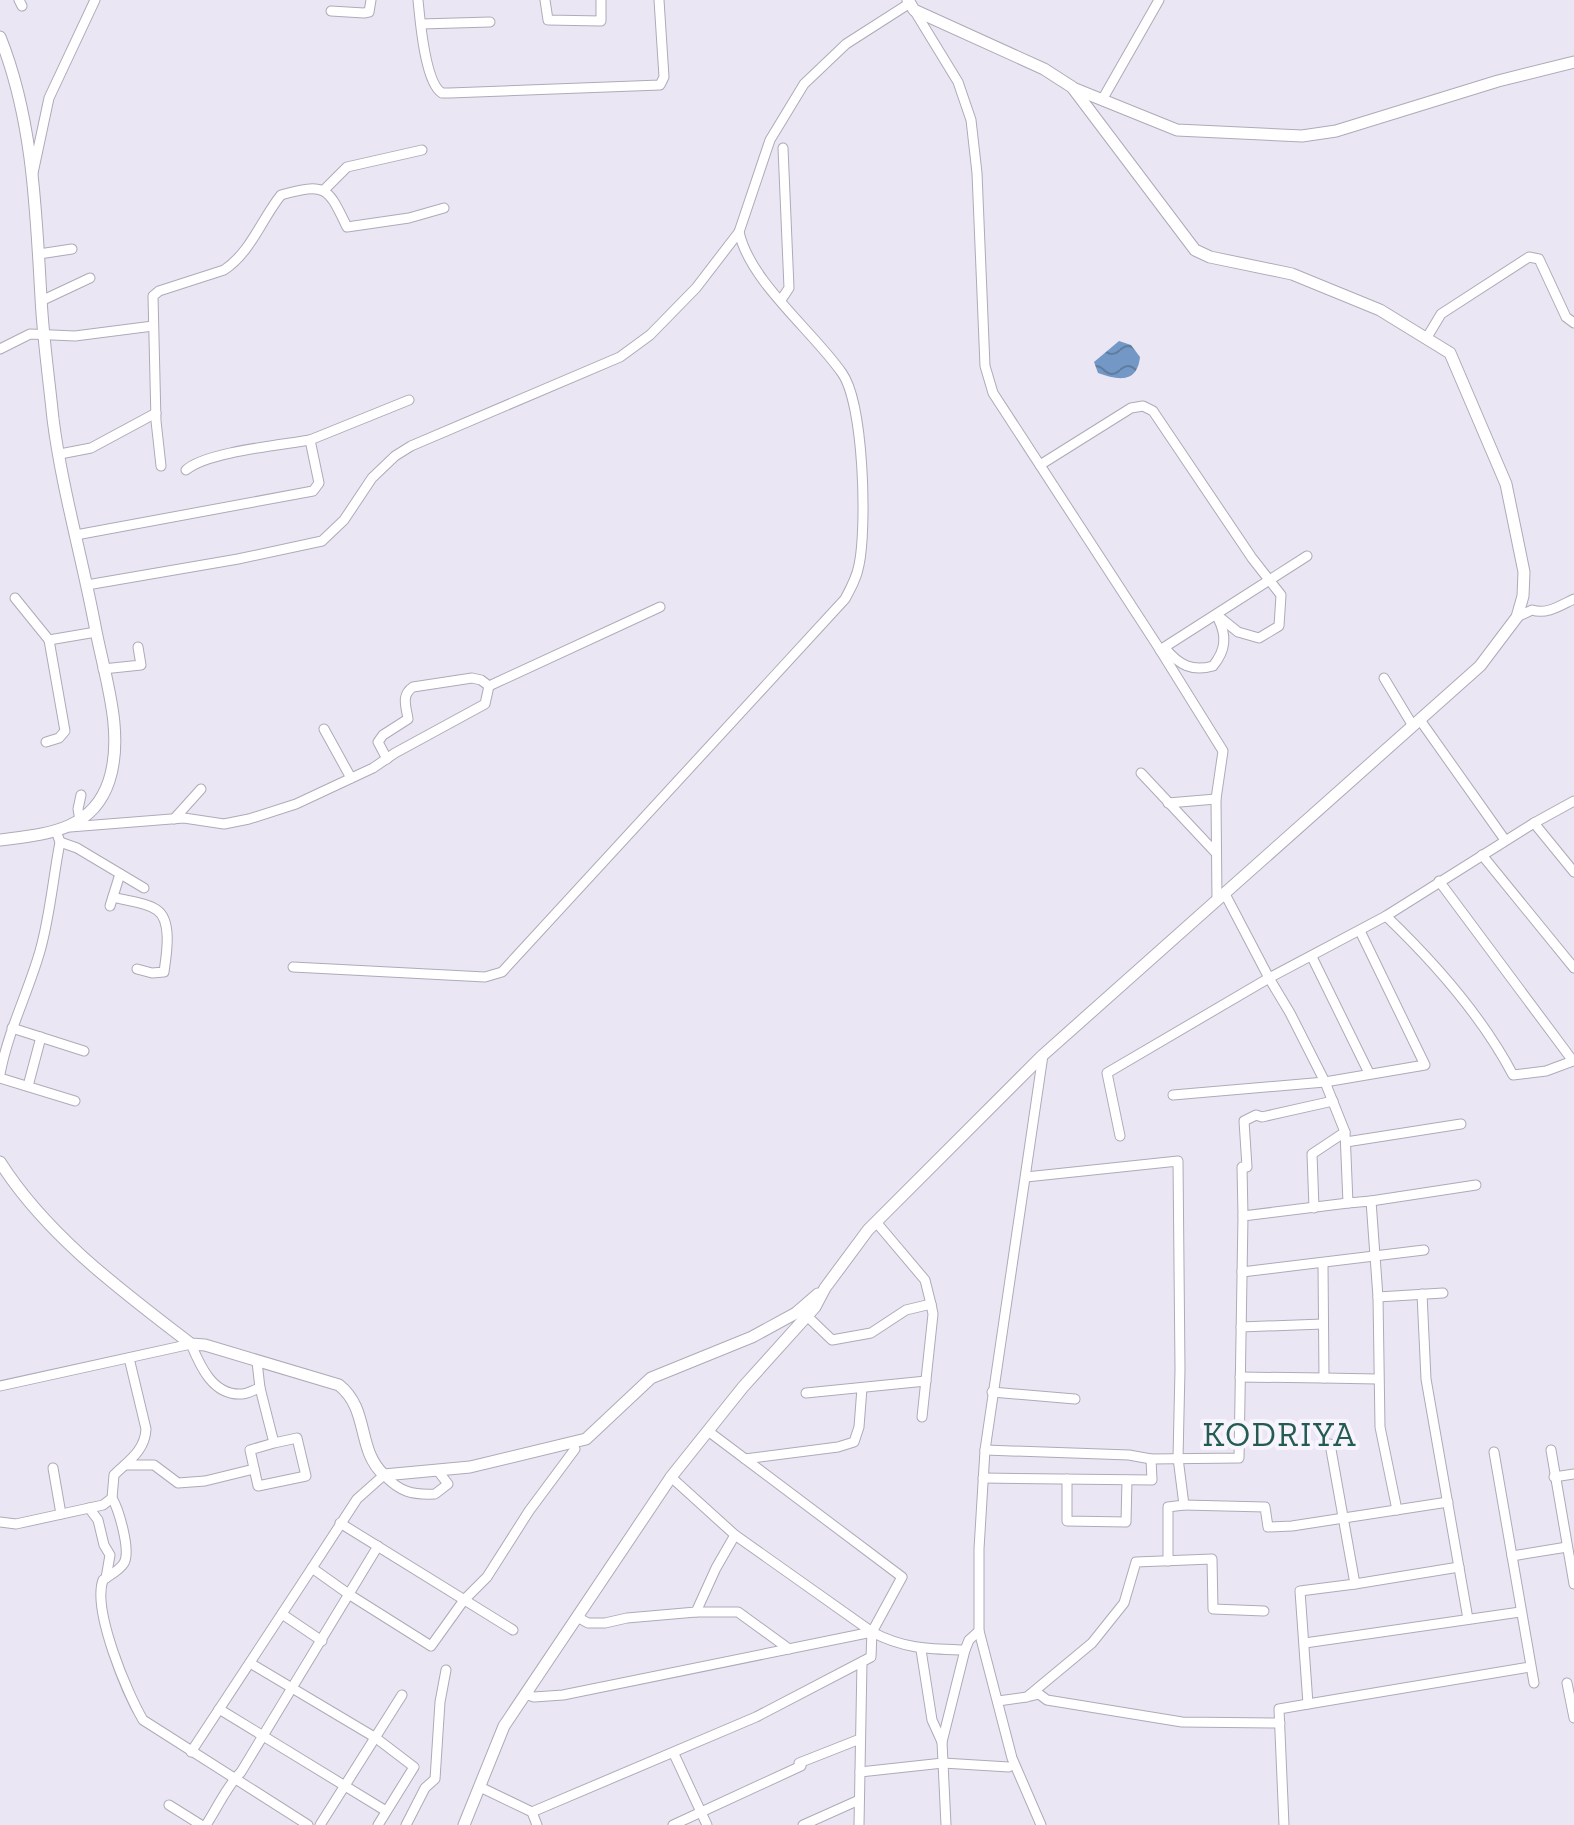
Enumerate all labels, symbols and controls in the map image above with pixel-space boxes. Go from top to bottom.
district label: KODRIYA [1203,1414,1357,1455]

